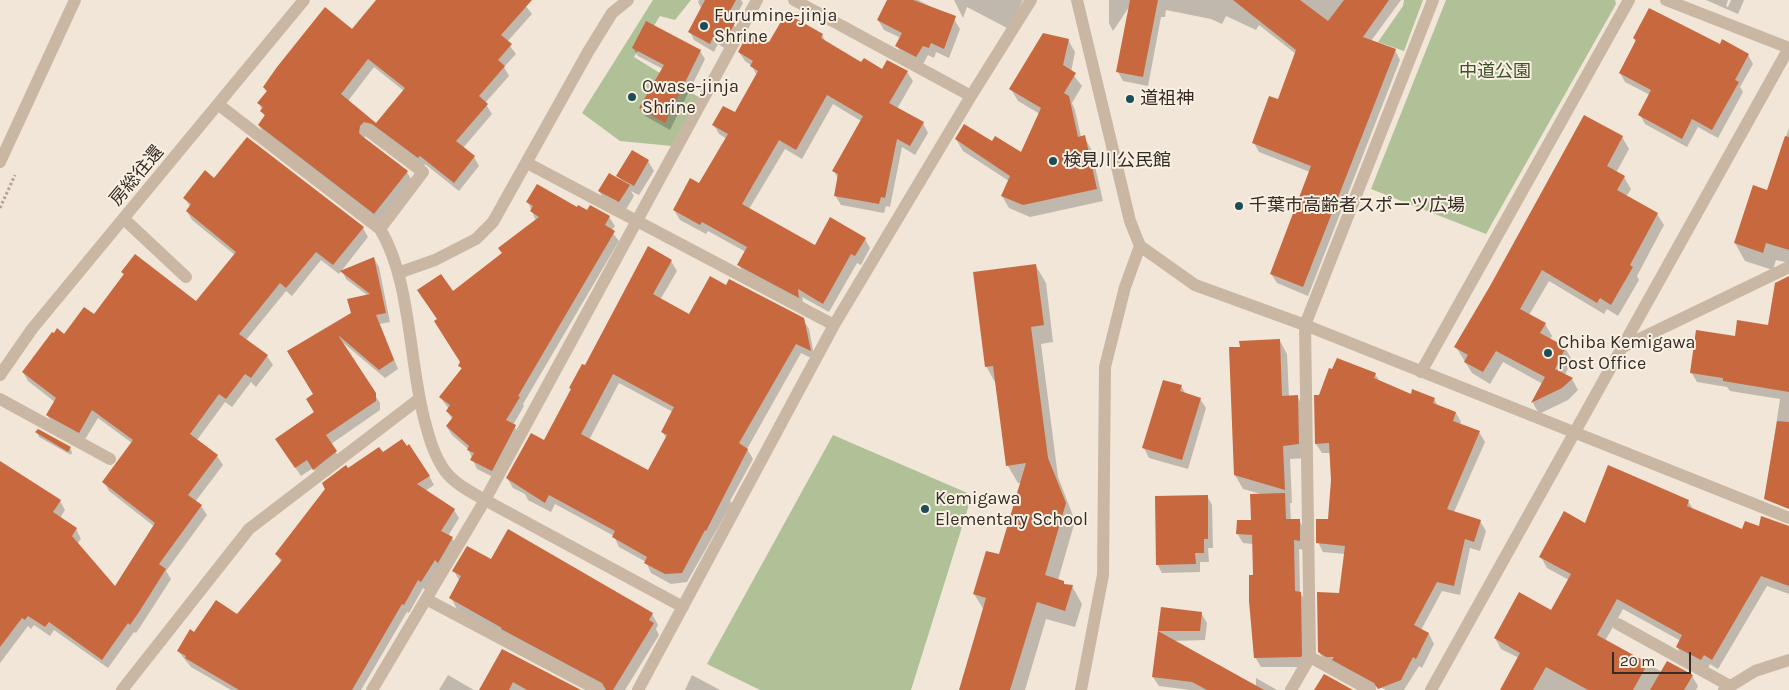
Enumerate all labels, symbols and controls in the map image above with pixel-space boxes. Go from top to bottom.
place label: Furumine-jinja Shrine [714,5,837,48]
marker: Furumine-jinja Shrine [698,20,710,32]
park label: 中道公園 [1459,61,1531,83]
place label: Owase-jinja Shrine [642,76,739,118]
place label: 道祖神 [1140,88,1194,110]
marker: Owase-jinja Shrine [626,91,638,103]
marker: 道祖神 [1124,93,1136,105]
street label: 房総往還 [106,141,168,211]
place label: 検見川公民館 [1063,150,1171,172]
marker: 検見川公民館 [1047,155,1059,167]
place label: 千葉市高齢者スポーツ広場 [1249,195,1465,217]
marker: 千葉市高齢者スポーツ広場 [1233,200,1245,212]
place label: Chiba Kemigawa Post Office [1558,332,1696,374]
marker: Chiba Kemigawa Post Office [1542,347,1554,359]
place label: Kemigawa Elementary School [935,488,1088,530]
marker: Kemigawa Elementary School [919,503,931,515]
scale bar [1614,642,1693,674]
text: 20 m [1620,652,1655,670]

